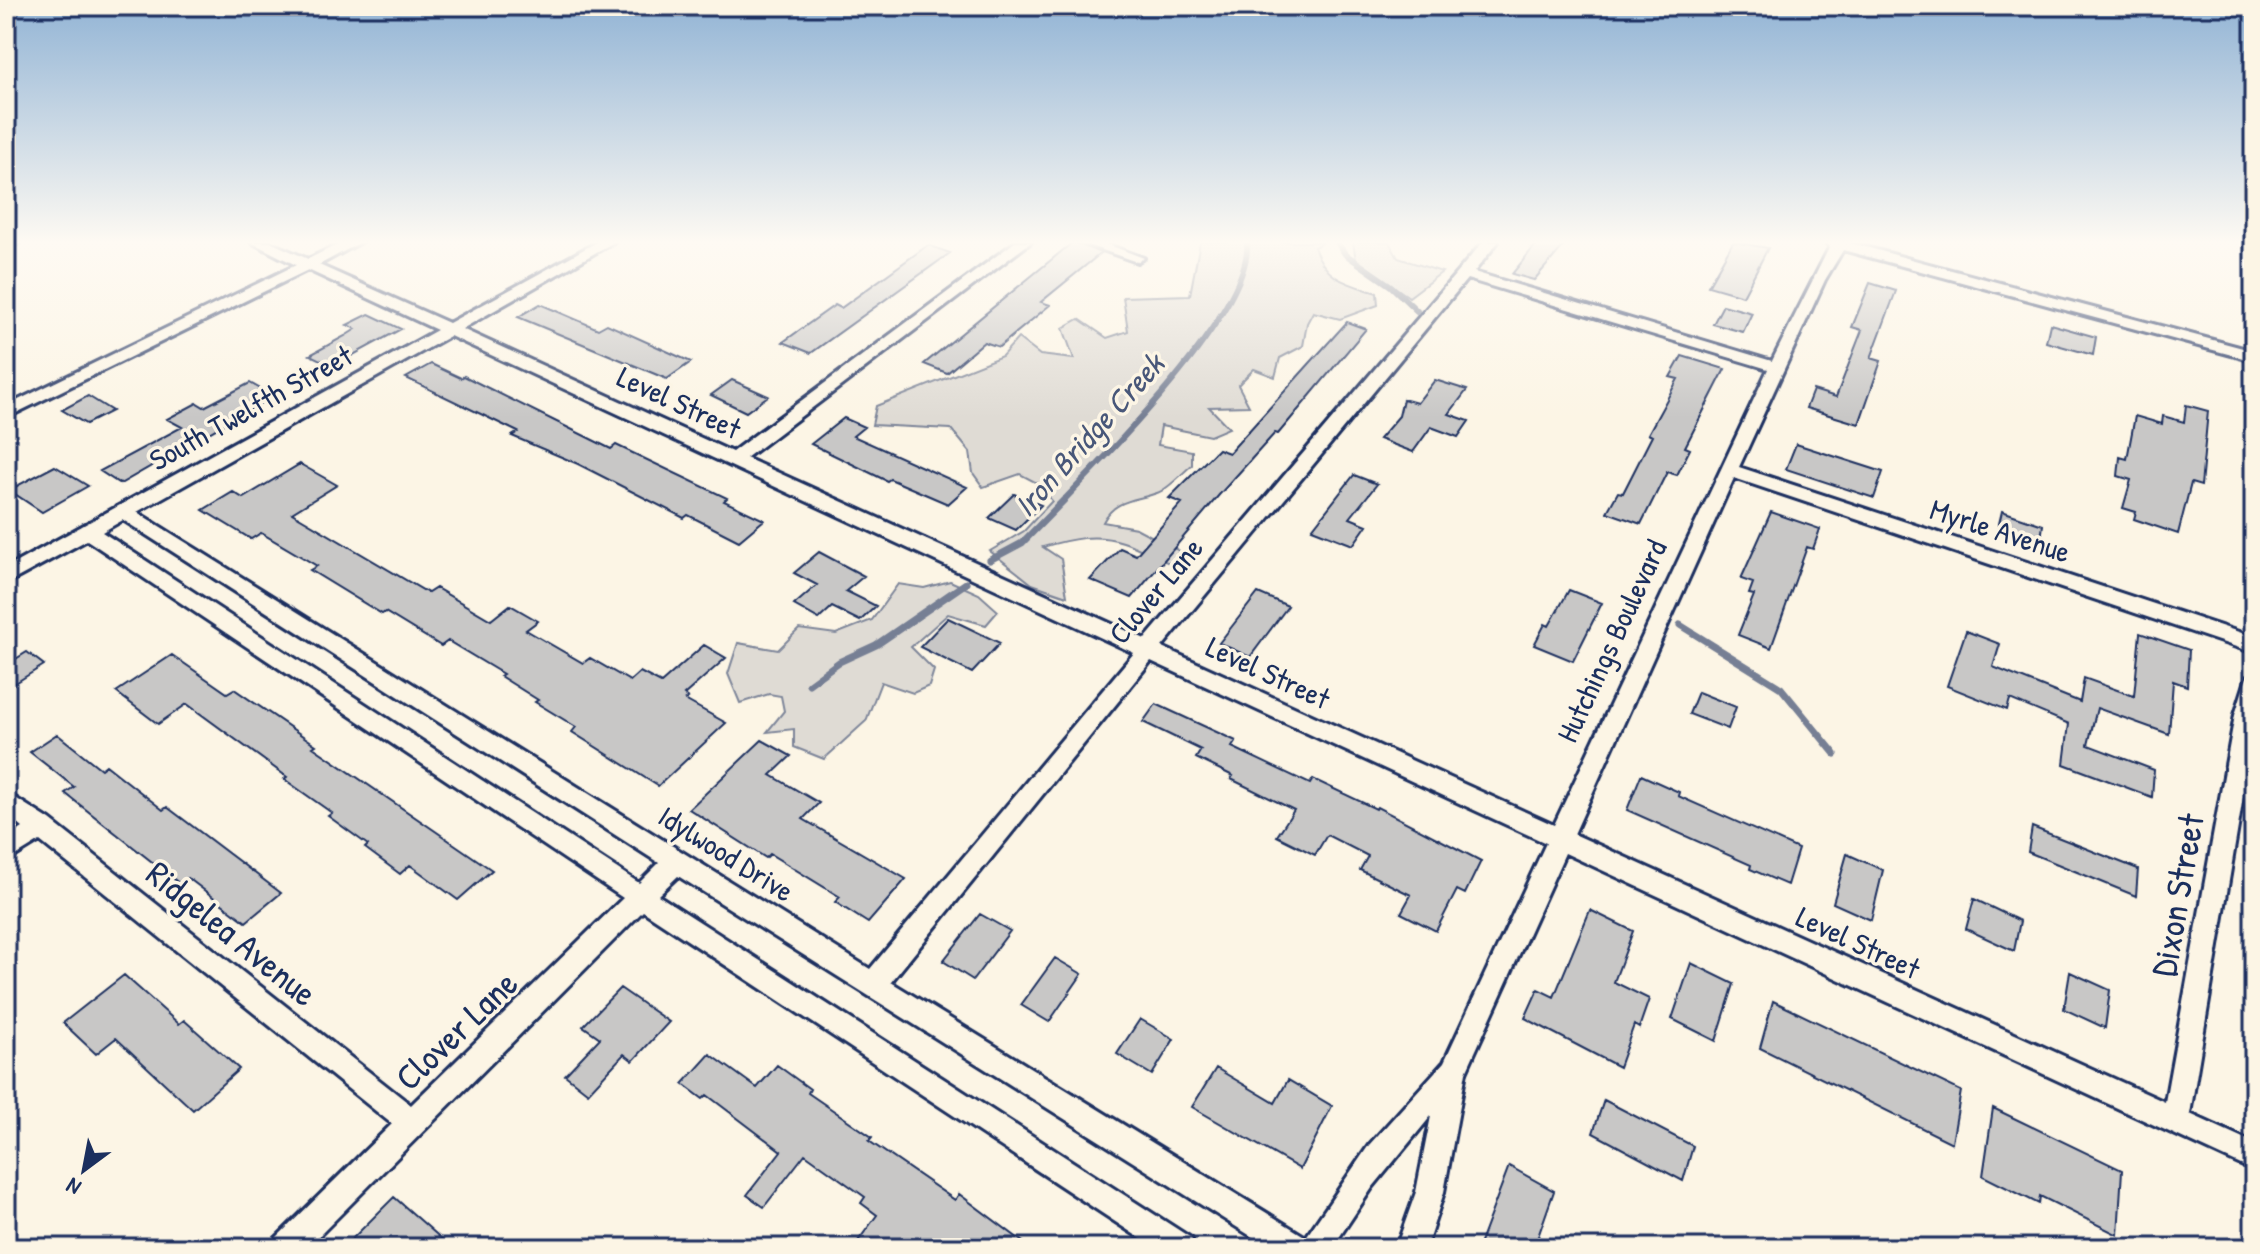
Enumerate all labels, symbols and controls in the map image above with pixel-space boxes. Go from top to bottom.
street label: South Twelfth Street [142,335,360,479]
water label: Iron Bridge Creek [1004,342,1175,525]
street label: Level Street [611,356,748,448]
street label: Myrle Avenue [1925,489,2075,571]
street label: Clover Lane [1099,529,1212,652]
street label: Hutchings Boulevard [1547,533,1676,748]
street label: Level Street [1200,626,1337,718]
street label: Idylwood Drive [651,796,802,911]
street label: Dixon Street [2138,809,2215,980]
street label: Ridgelea Avenue [137,849,328,1017]
street label: Level Street [1790,896,1927,988]
street label: Clover Lane [384,959,528,1100]
north arrow [44,1130,124,1210]
text: N [60,1171,86,1203]

